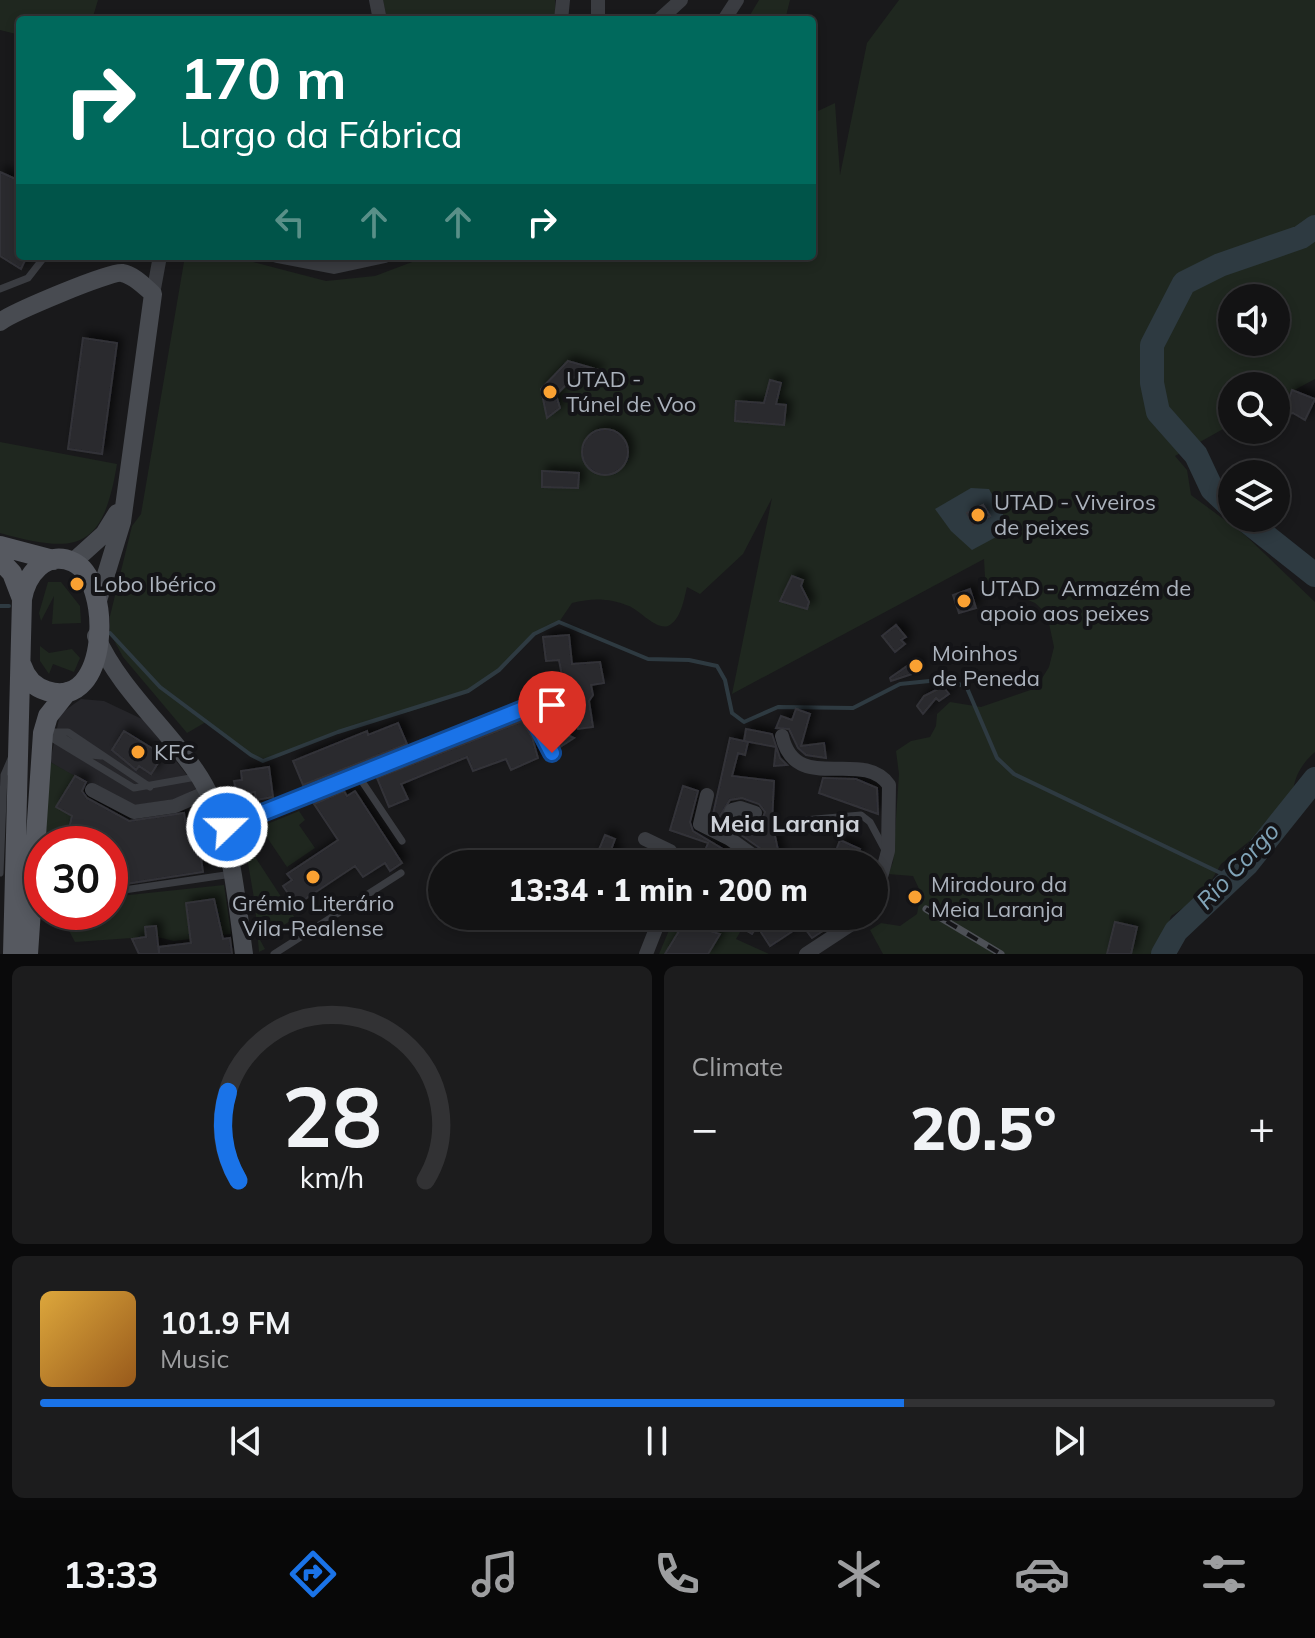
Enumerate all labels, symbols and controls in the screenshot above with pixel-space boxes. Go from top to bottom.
text: 170 m [180,43,347,113]
icon: right [48,48,152,152]
text: Largo da Fábrica [180,112,463,157]
icon: left [268,200,312,244]
icon: ahead [352,200,396,244]
icon: ahead [436,200,480,244]
icon: right [520,200,564,244]
map controls [1218,284,1290,532]
button: sound [1218,284,1290,356]
place label: UTAD - Túnel de Voo [566,365,696,418]
button: search [1218,372,1290,444]
marker: UTAD - Túnel de Voo [541,383,559,401]
button: layers [1218,460,1290,532]
place label: UTAD - Viveiros de peixes [994,488,1156,541]
marker: UTAD - Viveiros de peixes [969,506,987,524]
place label: Lobo Ibérico [93,570,216,598]
place label: UTAD - Armazém de apoio aos peixes [980,574,1191,627]
marker: Lobo Ibérico [68,575,86,593]
marker: UTAD - Armazém de apoio aos peixes [955,592,973,610]
place label: Moinhos de Peneda [932,639,1040,692]
marker: Moinhos de Peneda [907,657,925,675]
pin [518,671,586,753]
icon: arrive [530,683,574,727]
place label: KFC [154,738,195,766]
marker: KFC [129,743,147,761]
position arrow [185,785,269,869]
district label: Meia Laranja [710,808,860,838]
water label: Rio Corgo [1189,815,1285,915]
speed limit sign: 30 [24,826,128,930]
marker: Grémio Literário Vila-Realense [304,868,322,886]
place label: Miradouro da Meia Laranja [931,870,1067,923]
text: 13:34 · 1 min · 200 m [508,871,808,909]
marker: Miradouro da Meia Laranja [906,888,924,906]
place label: Grémio Literário Vila-Realense [232,889,394,942]
text: Climate [692,1050,783,1083]
text: 28 [282,1063,382,1168]
text: 20.5° [910,1090,1057,1165]
text: − [692,1100,718,1155]
text: + [1249,1100,1275,1155]
text: km/h [299,1159,364,1195]
text: 101.9 FM [160,1304,291,1342]
text: Music [160,1342,229,1375]
icon: previous [224,1419,268,1463]
icon: pause [635,1419,679,1463]
icon: next [1047,1419,1091,1463]
icon: directions [285,1546,341,1602]
icon: music [467,1546,523,1602]
icon: phone [649,1546,705,1602]
icon: climate [831,1546,887,1602]
icon: car [1014,1546,1070,1602]
icon: filters [1196,1546,1252,1602]
text: 13:33 [63,1552,158,1597]

